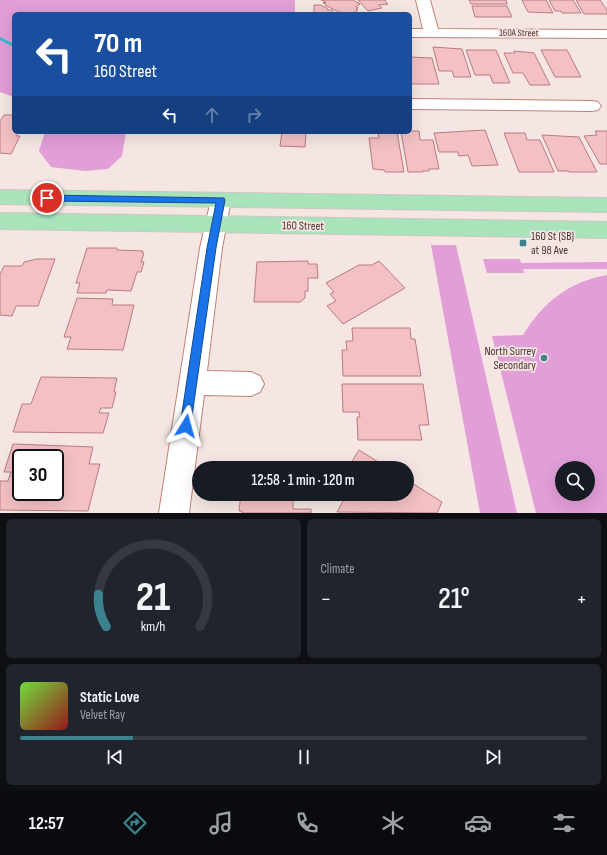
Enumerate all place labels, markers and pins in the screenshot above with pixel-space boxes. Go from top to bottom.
pin [30,181,64,215]
place label: 160 St (SB) at 98 Ave [531,229,574,258]
marker: 160 St (SB) at 98 Ave [518,238,528,248]
place label: North Surrey Secondary [484,344,536,373]
marker: North Surrey Secondary [539,353,549,363]

